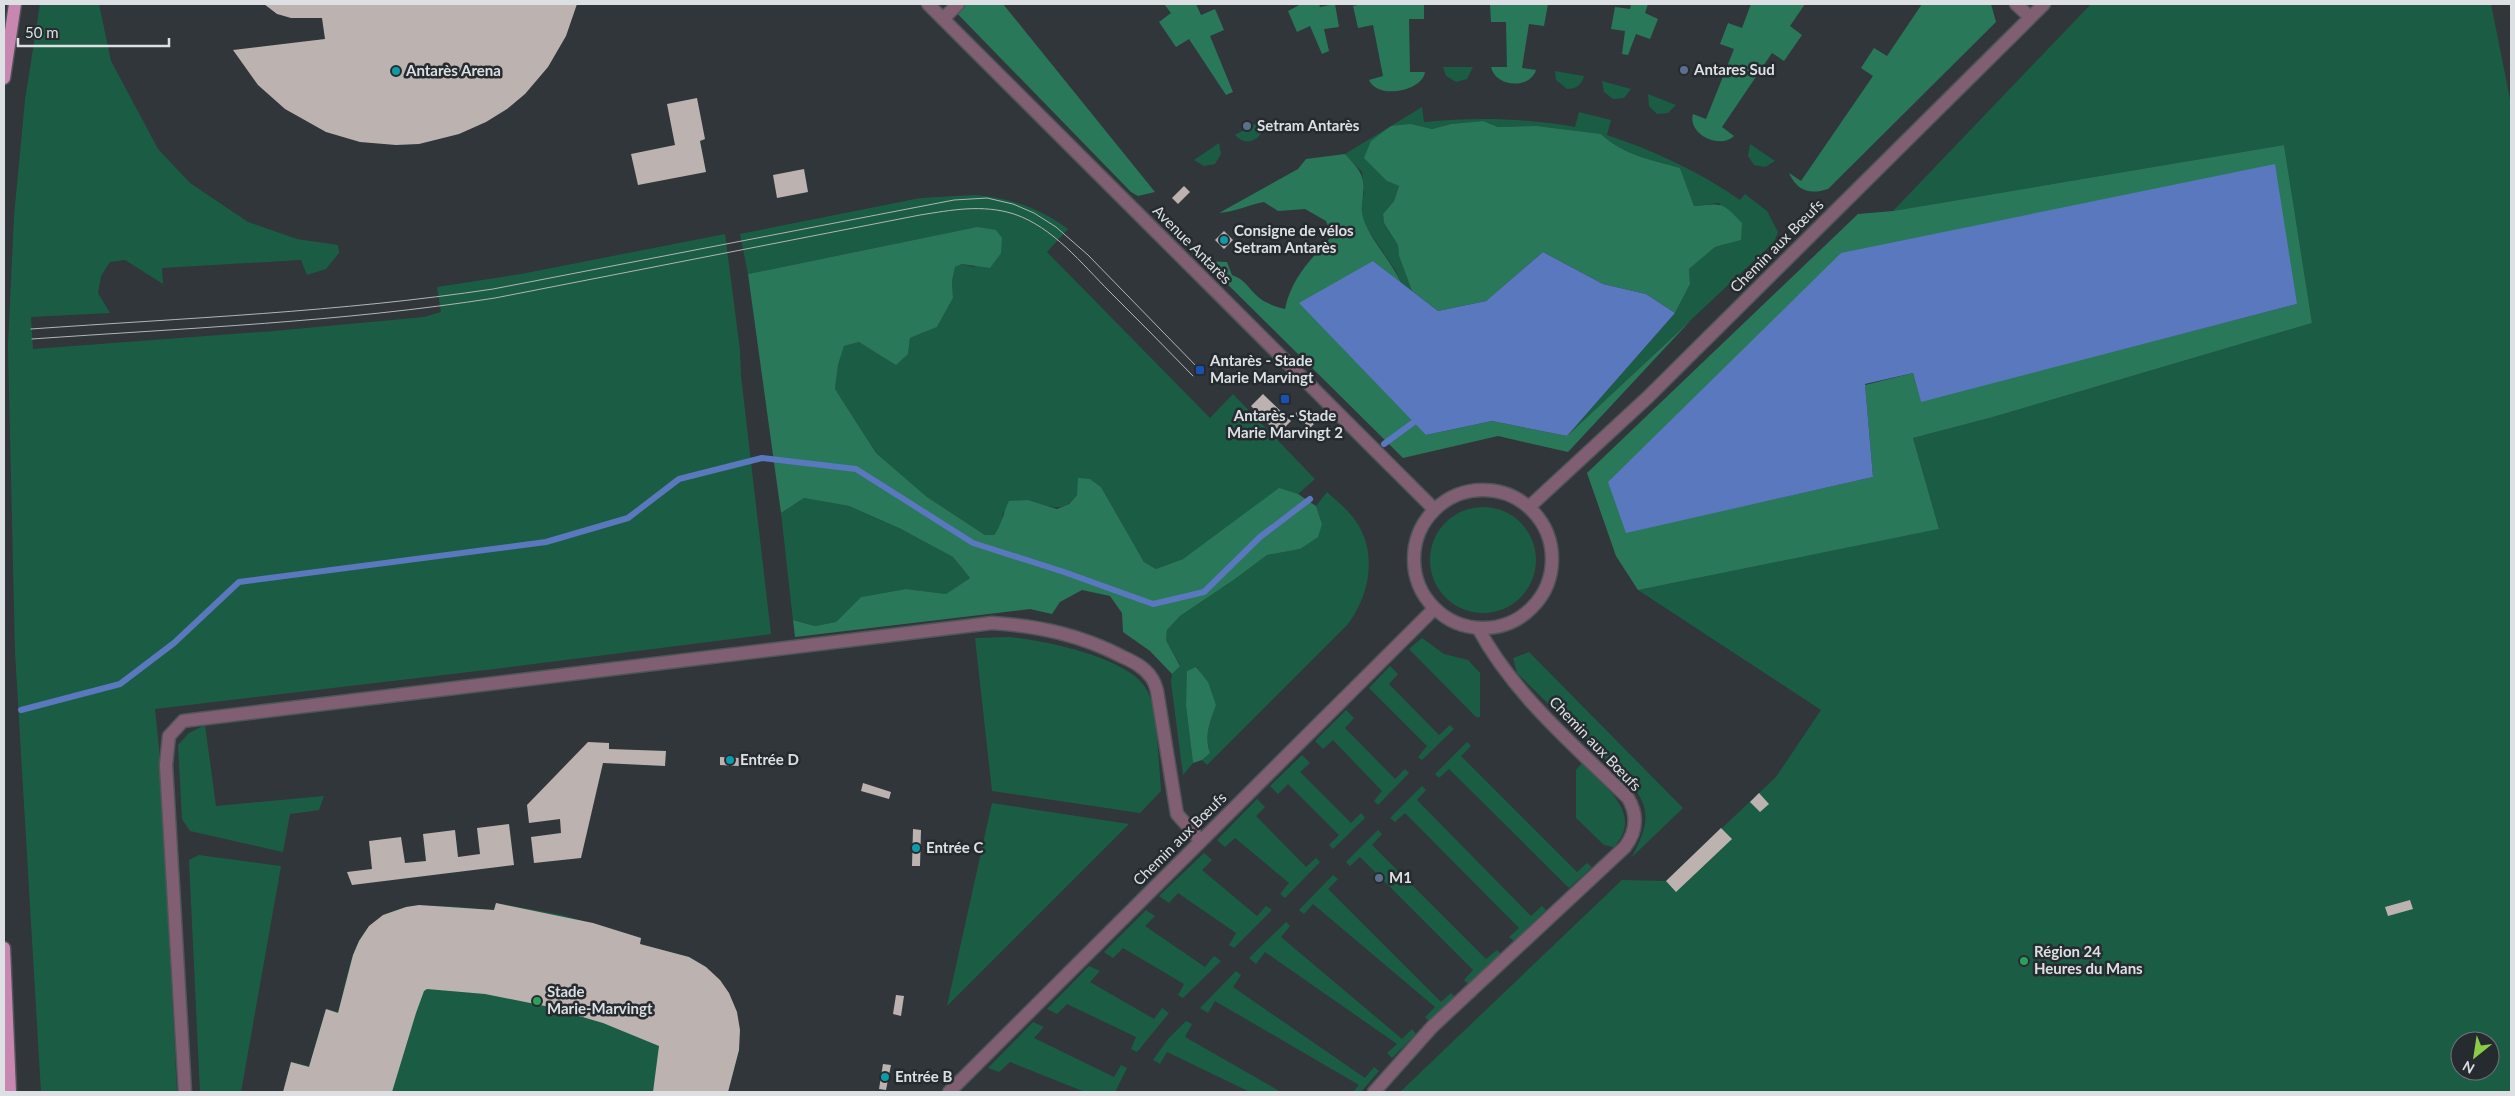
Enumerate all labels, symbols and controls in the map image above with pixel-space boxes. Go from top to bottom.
scale bar [18,15,169,47]
text: 50 m [25,23,59,41]
place label: Antares Sud [1693,60,1775,78]
place label: Antarès Arena [405,61,501,79]
marker: Antares Sud [1678,64,1690,76]
marker: Antarès Arena [390,65,402,77]
place label: Setram Antarès [1257,116,1360,134]
marker: Setram Antarès [1241,120,1253,132]
street label: Chemin aux Bœufs [1726,195,1827,296]
street label: Avenue Antarès [1150,201,1236,287]
place label: Consigne de vélos Setram Antarès [1234,221,1354,256]
marker: Consigne de vélos Setram Antarès [1218,234,1230,246]
place label: Antarès - Stade Marie Marvingt [1209,351,1314,386]
marker: Antarès - Stade Marie Marvingt [1194,364,1206,376]
marker: Antarès - Stade Marie Marvingt 2 [1279,393,1291,405]
place label: Antarès - Stade Marie Marvingt 2 [1227,406,1343,441]
street label: Chemin aux Bœufs [1546,692,1645,794]
place label: Entrée D [740,750,799,768]
marker: Entrée D [724,754,736,766]
street label: Chemin aux Bœufs [1129,788,1230,889]
place label: Entrée C [926,838,983,856]
marker: Entrée C [910,842,922,854]
place label: M1 [1389,868,1412,886]
marker: M1 [1373,872,1385,884]
place label: Région 24 Heures du Mans [2034,942,2143,977]
marker: Région 24 Heures du Mans [2018,955,2030,967]
place label: Stade Marie-Marvingt [547,982,653,1017]
marker: Stade Marie-Marvingt [531,995,543,1007]
north arrow [2450,1031,2500,1081]
text: N [2459,1058,2477,1078]
place label: Entrée B [895,1067,952,1085]
marker: Entrée B [879,1071,891,1083]

